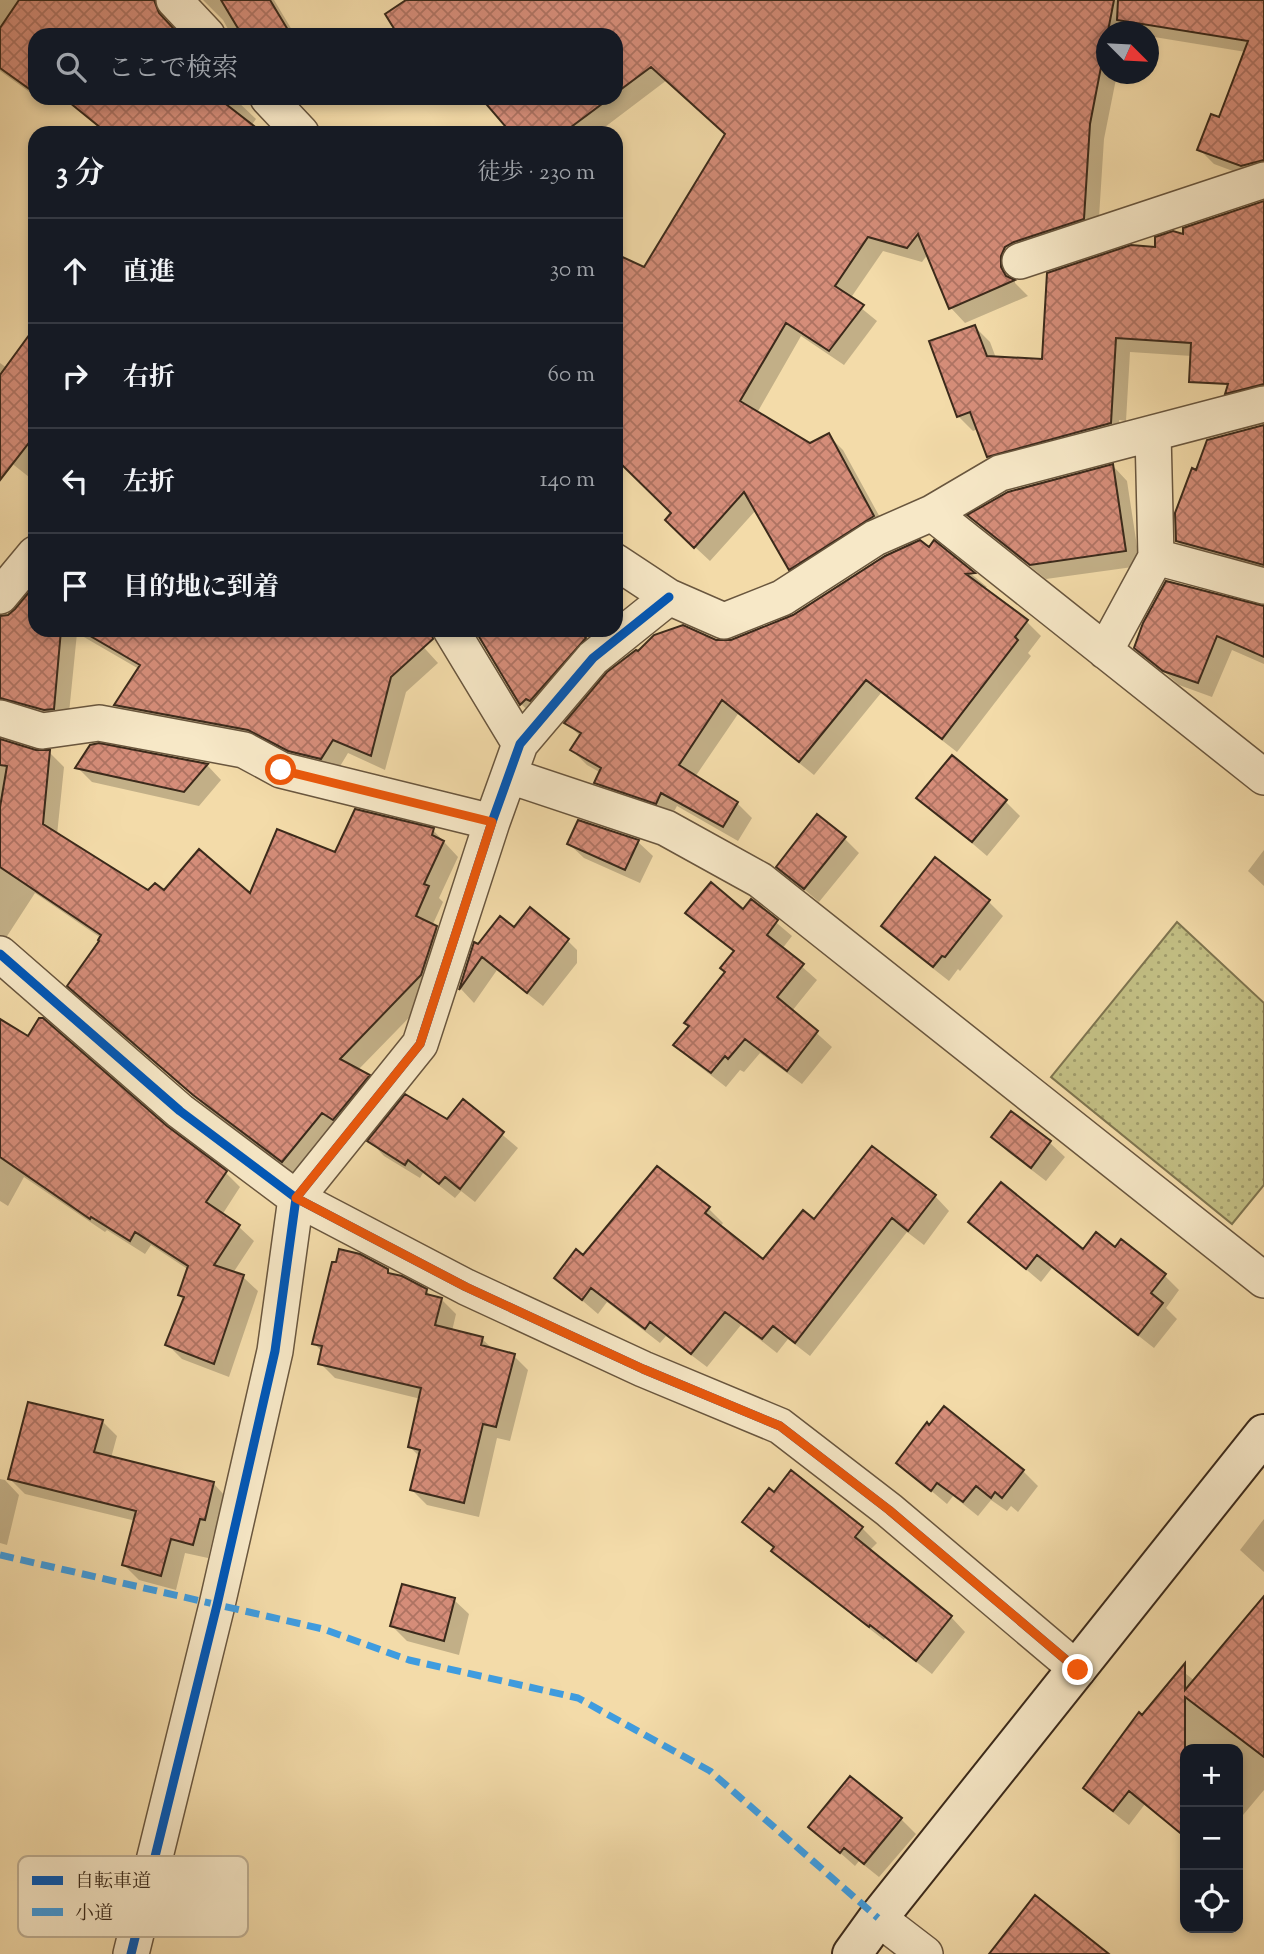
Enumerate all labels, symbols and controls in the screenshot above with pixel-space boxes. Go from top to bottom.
north arrow [1096,21,1159,84]
search box [28,28,623,105]
icon: search [52,48,90,86]
text: ここで検索 [108,51,238,88]
text: 3 分 [56,153,105,196]
text: 徒歩 · 230 m [477,157,595,190]
icon: ahead [56,252,94,290]
text: 30 m [550,254,595,287]
text: 直進 [123,255,175,292]
icon: right [56,357,94,395]
text: 60 m [547,359,595,392]
text: 右折 [123,360,175,397]
icon: left [56,462,94,500]
text: 140 m [540,464,595,497]
text: 左折 [123,465,175,502]
icon: arrive [56,567,94,605]
text: 目的地に到着 [123,570,279,607]
route start [265,754,296,785]
route end [1062,1654,1093,1685]
map controls [1180,1744,1243,1933]
button: + [1180,1744,1243,1807]
button: − [1180,1807,1243,1870]
legend [18,1856,248,1937]
text: 自転車道 [75,1869,151,1896]
button: locate [1180,1870,1243,1933]
text: 小道 [75,1901,113,1928]

